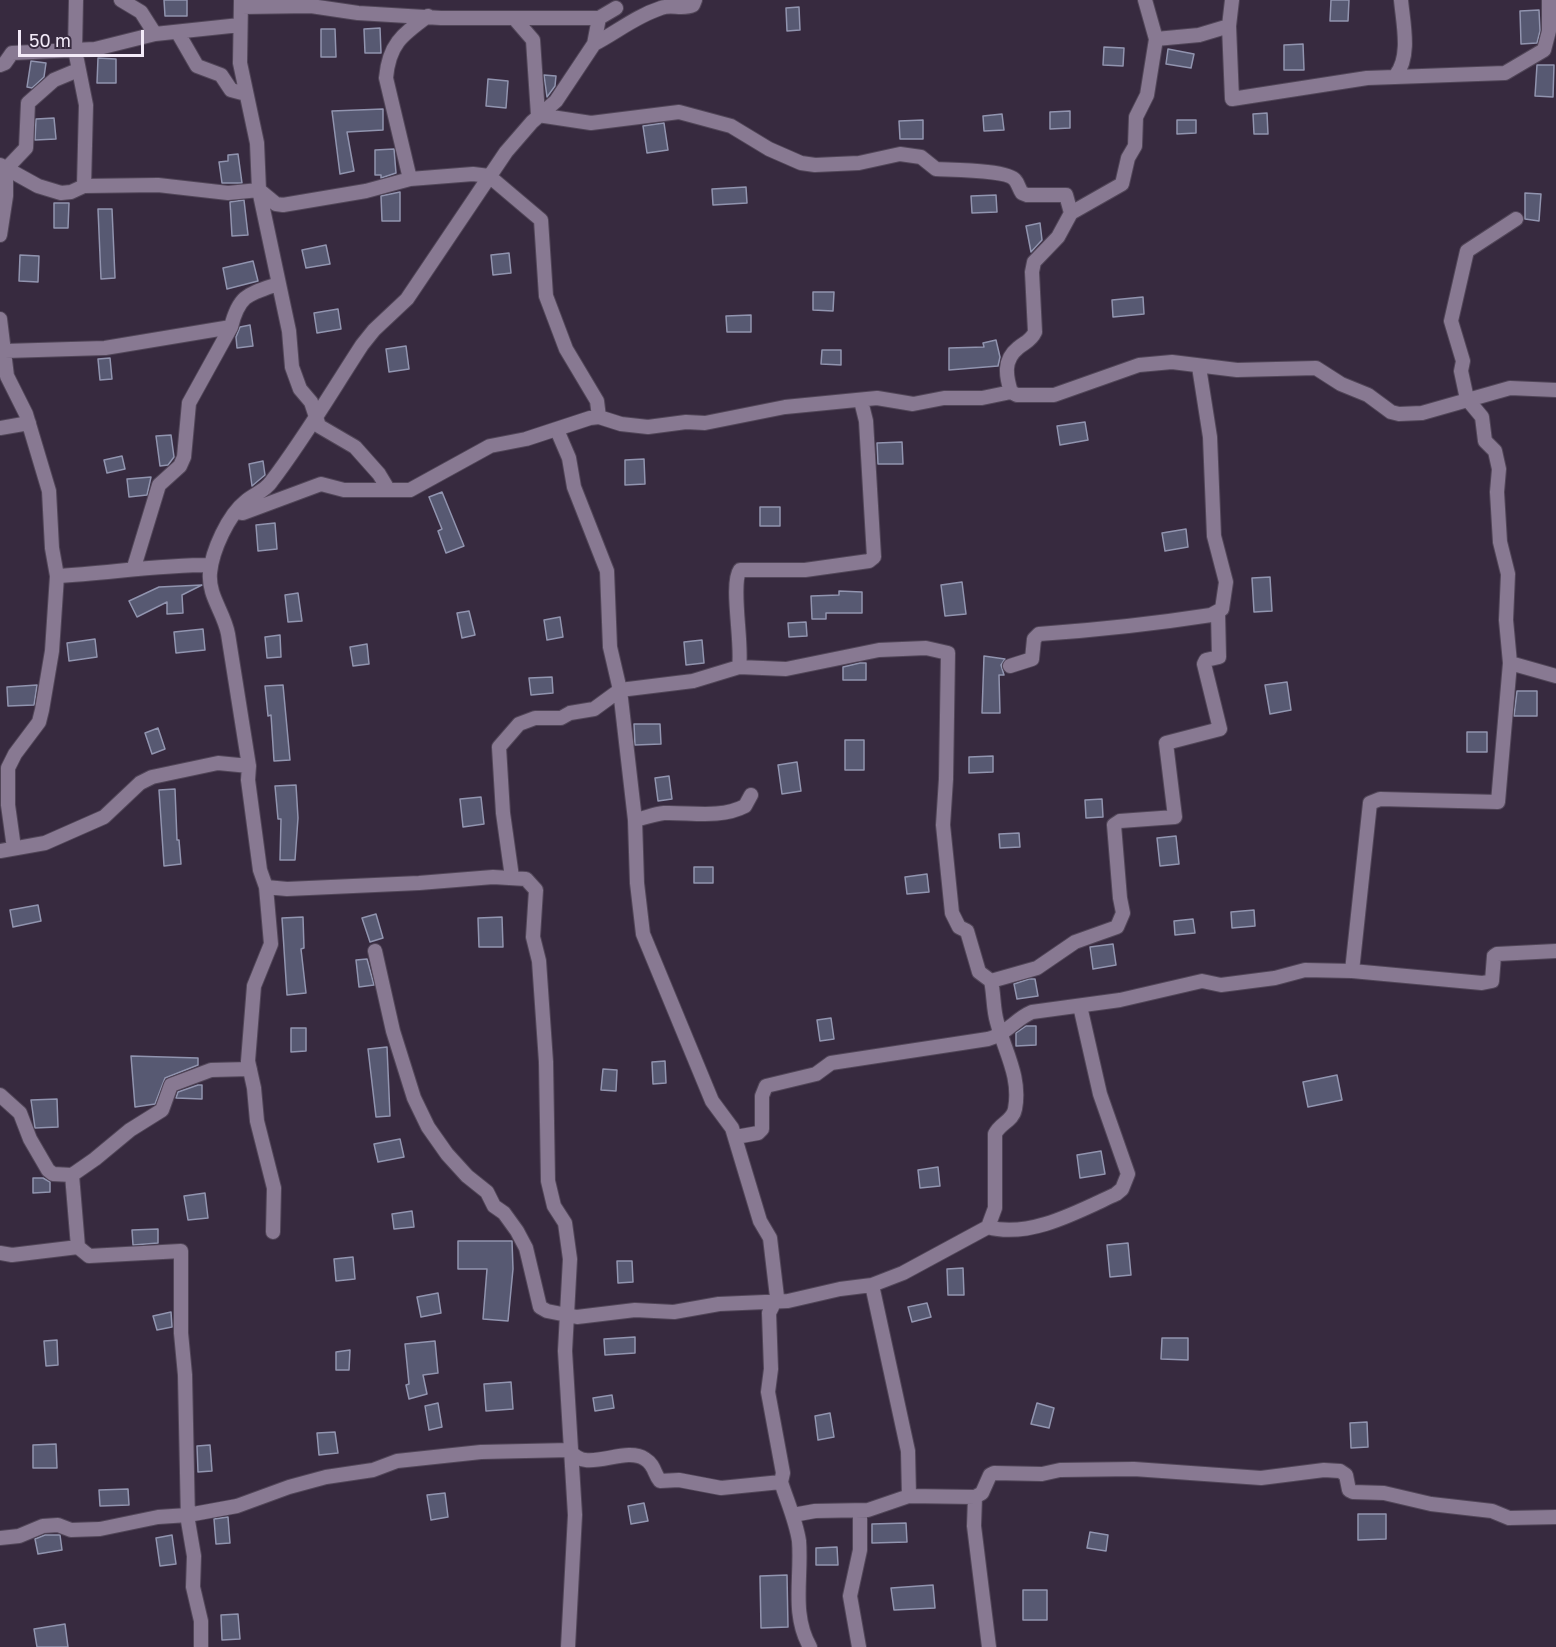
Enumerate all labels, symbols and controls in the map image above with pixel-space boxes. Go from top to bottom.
scale bar [21,18,147,56]
text: 50 m [29,29,71,51]

